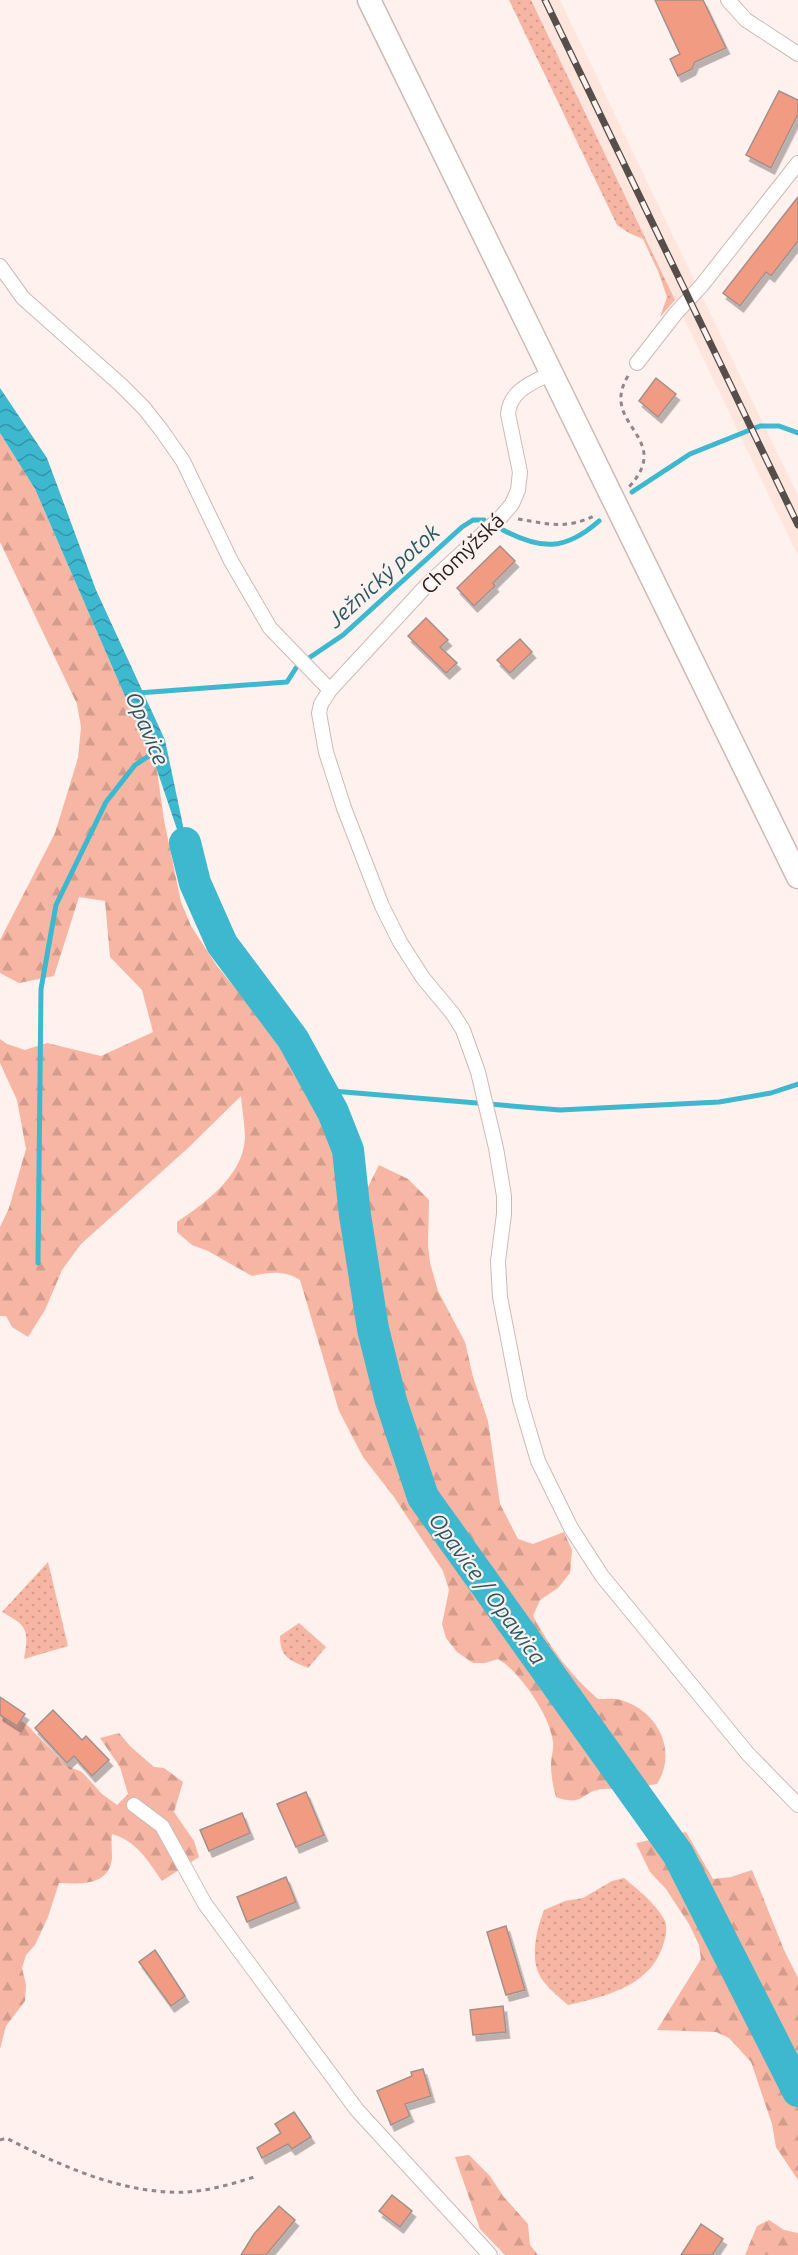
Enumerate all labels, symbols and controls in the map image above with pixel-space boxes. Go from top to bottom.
street label: Chomýžská [416,508,508,598]
water label: Ježnický potok [321,518,444,632]
water label: Opavice [121,687,175,769]
water label: Opavice / Opawica [425,1507,551,1669]

